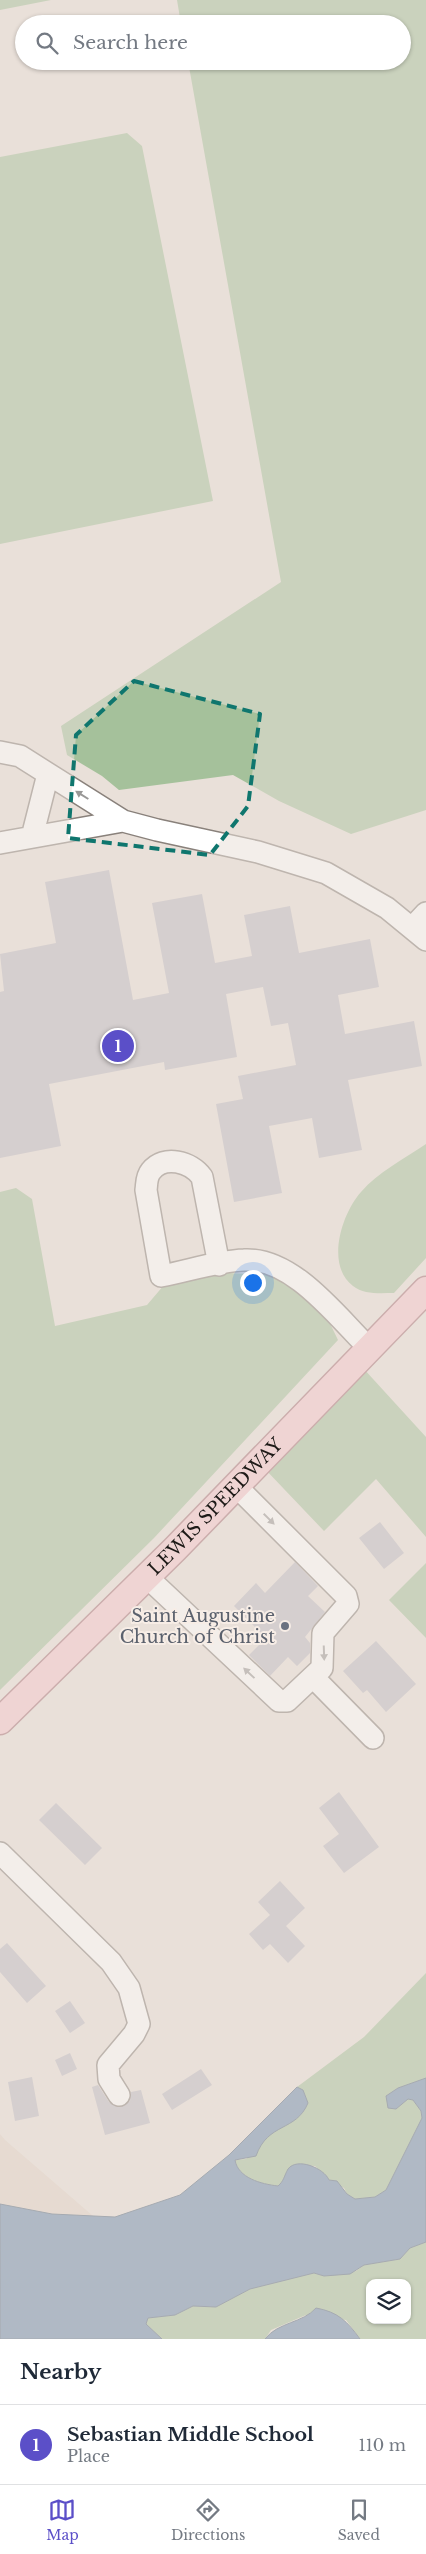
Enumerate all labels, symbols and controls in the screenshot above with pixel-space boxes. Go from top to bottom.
search box [15,15,411,70]
icon: search [33,29,61,57]
text: Search here [73,31,188,54]
one-way arrow [75,790,88,800]
pin: 1 [102,1027,134,1065]
your location [240,1270,266,1296]
street label: LEWIS SPEEDWAY [144,1433,288,1580]
one-way arrow [263,1513,275,1525]
place label: Saint Augustine Church of Christ [120,1605,275,1648]
marker: Saint Augustine Church of Christ [279,1620,291,1632]
one-way arrow [320,1646,328,1662]
one-way arrow [244,1667,256,1679]
map controls [366,2279,411,2324]
button: layers [366,2279,411,2324]
text: Nearby [20,2359,101,2385]
text: Sebastian Middle School [67,2423,314,2446]
text: 1 [33,2435,39,2455]
text: 110 m [359,2435,406,2455]
text: Place [67,2446,110,2466]
tab: Map [46,2496,79,2544]
tab: Directions [171,2496,245,2544]
tab: Saved [338,2496,380,2544]

